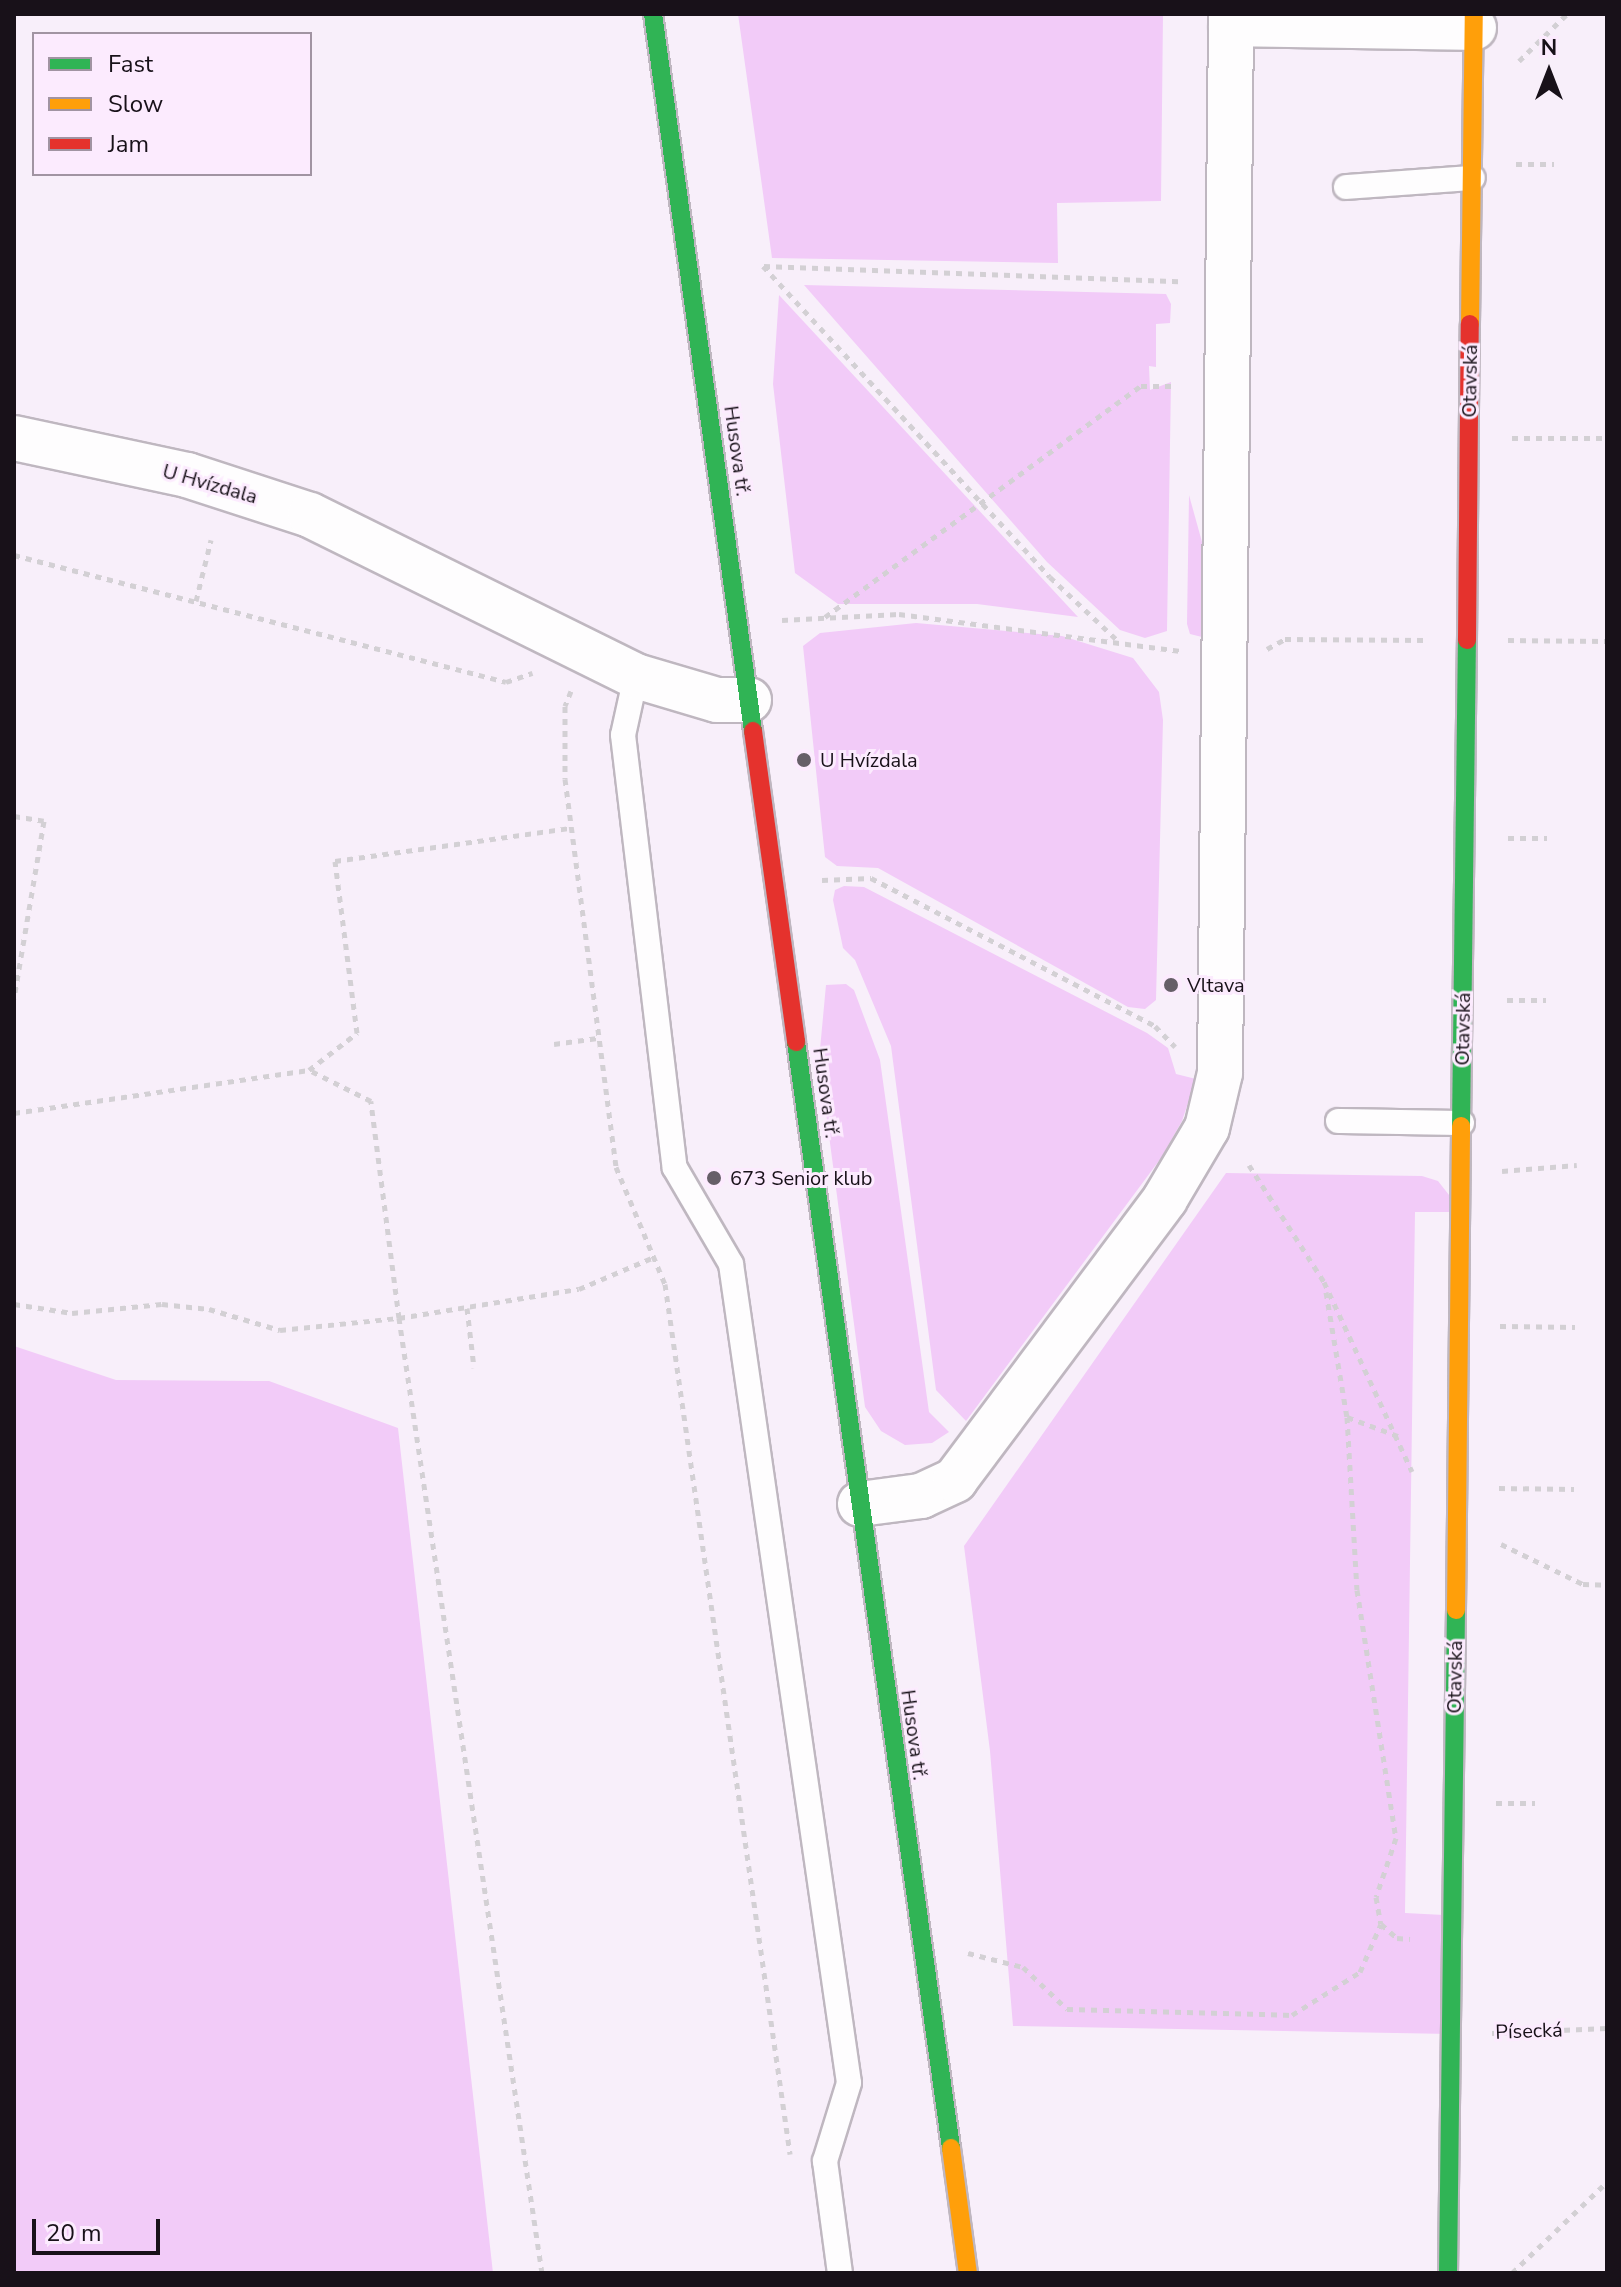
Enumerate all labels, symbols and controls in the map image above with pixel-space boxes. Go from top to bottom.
legend [32,32,312,176]
north arrow [1509,32,1589,112]
text: N [1541,33,1557,63]
text: Fast [108,48,153,80]
text: Slow [108,88,163,120]
text: Jam [108,128,149,160]
street label: Otavská [1457,344,1483,418]
street label: Husova tř. [719,404,755,498]
street label: U Hvízdala [160,459,260,509]
place label: U Hvízdala [820,748,918,772]
marker: U Hvízdala [795,751,813,769]
place label: Vltava [1187,973,1245,997]
marker: Vltava [1162,976,1180,994]
street label: Otavská [1450,992,1476,1066]
street label: Husova tř. [808,1046,844,1140]
place label: 673 Senior klub [730,1166,872,1190]
marker: 673 Senior klub [705,1169,723,1187]
street label: Otavská [1442,1640,1468,1714]
street label: Husova tř. [896,1688,932,1782]
street label: Písecká [1495,2018,1563,2044]
scale bar [36,2203,164,2253]
text: 20 m [46,2217,102,2249]

